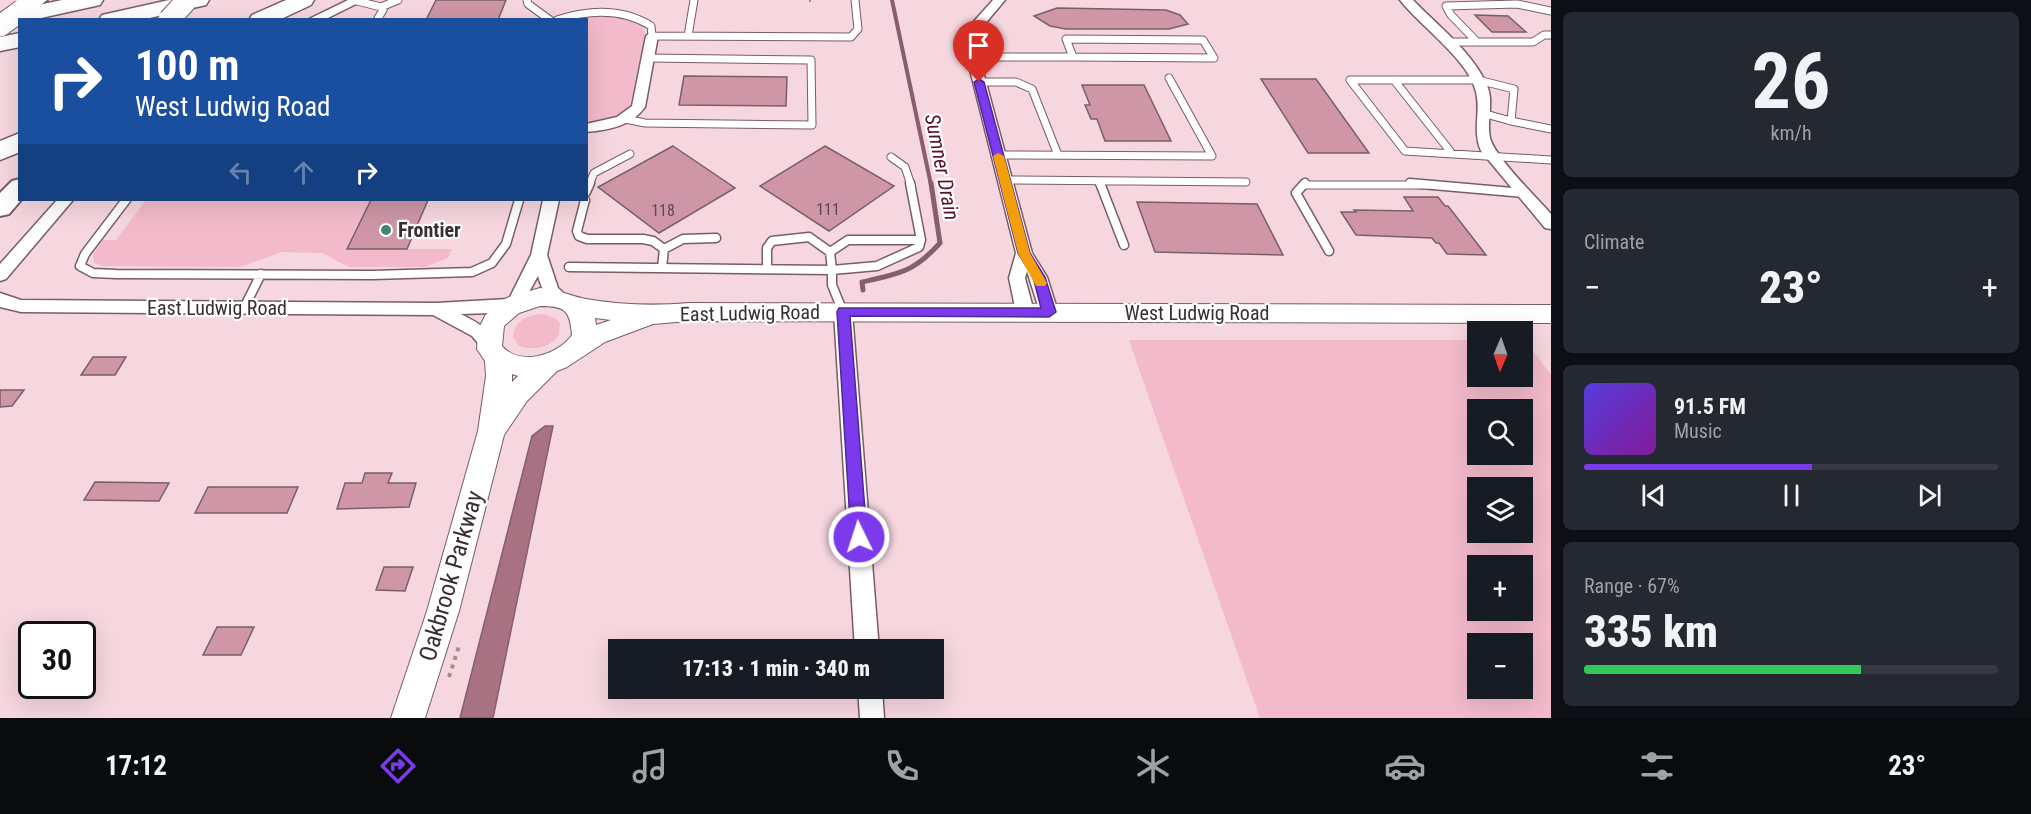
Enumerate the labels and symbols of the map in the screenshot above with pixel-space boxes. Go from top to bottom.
pin [953,20,1004,82]
water label: Sumner Drain [920,112,964,222]
house number: 111 [816,200,840,219]
house number: 118 [651,201,675,220]
place label: Frontier [398,218,461,242]
marker: Frontier [379,223,393,237]
street label: East Ludwig Road [147,296,287,320]
street label: East Ludwig Road [680,300,820,326]
street label: West Ludwig Road [1125,301,1269,325]
north arrow [1467,321,1533,387]
street label: Oakbrook Parkway [413,488,489,664]
position arrow [827,505,891,569]
speed limit sign: 30 [18,621,96,699]

